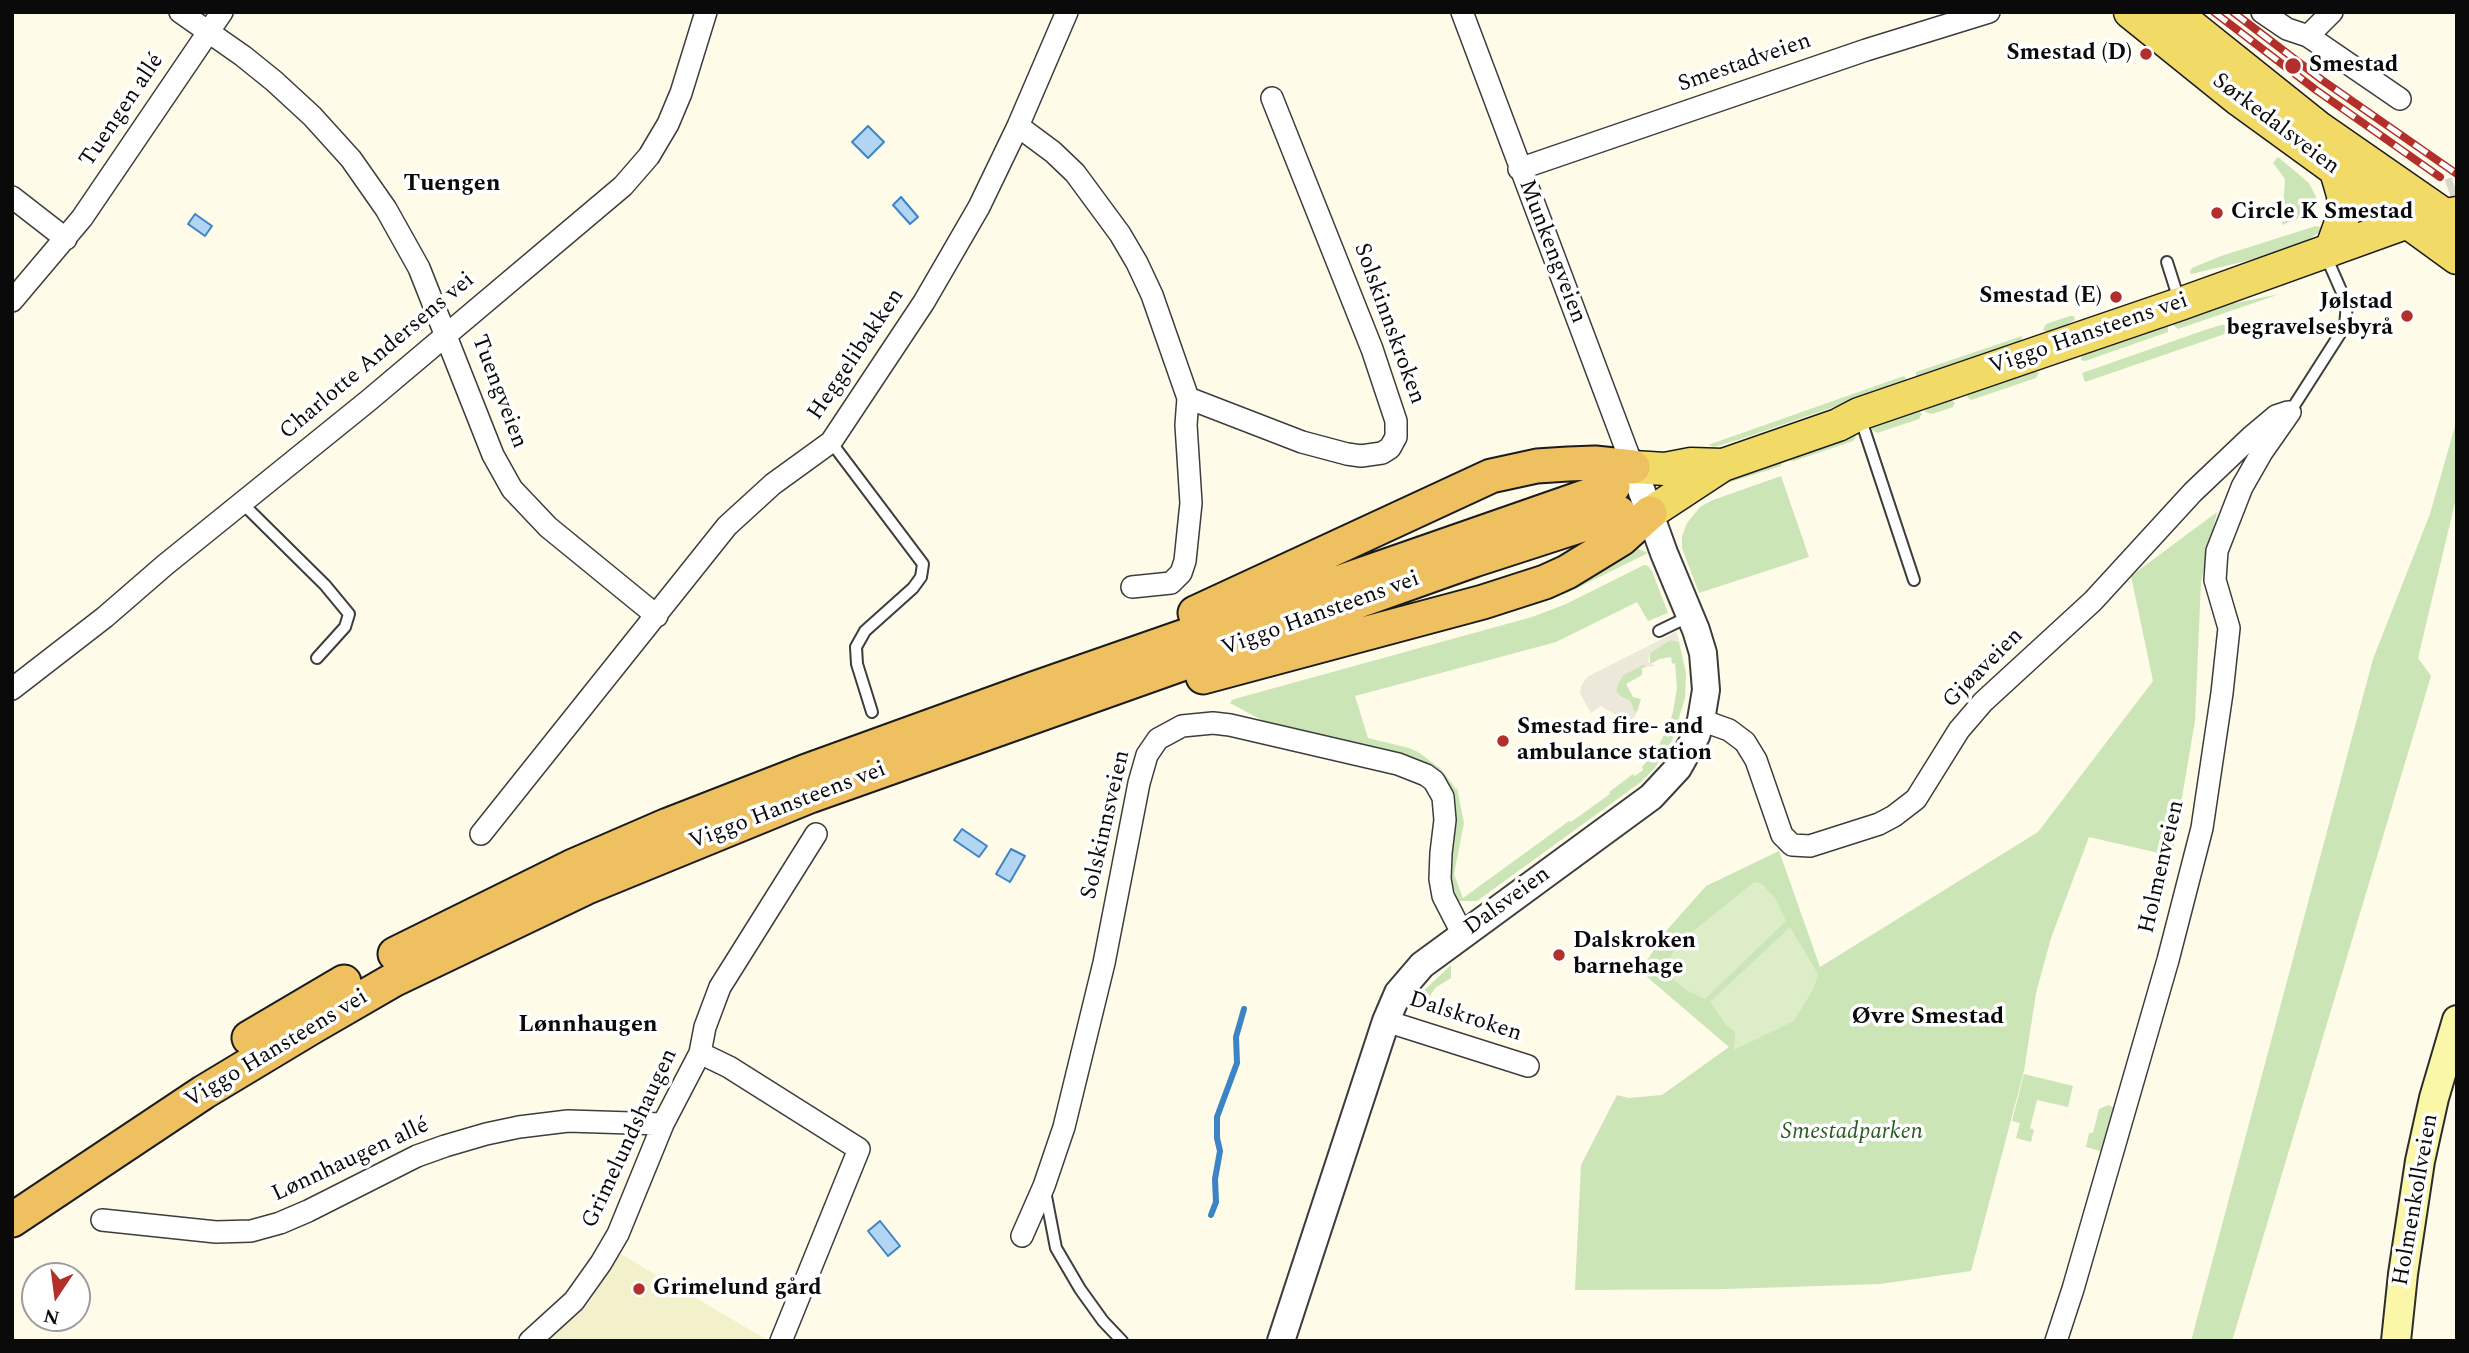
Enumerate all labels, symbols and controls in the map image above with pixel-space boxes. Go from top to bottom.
street label: Smestadveien [1675,28,1815,100]
place label: Smestad (D) [2006,40,2132,68]
marker: Smestad (D) [2138,46,2154,62]
street label: Tuengen allé [75,49,171,173]
place label: Smestad [2309,52,2398,80]
marker: Smestad [2283,56,2303,76]
street label: Sørkedalsveien [2206,68,2344,182]
district label: Tuengen [403,171,501,199]
street label: Munkengveien [1511,176,1591,328]
place label: Circle K Smestad [2231,199,2413,227]
marker: Circle K Smestad [2209,205,2225,221]
street label: Solskinnskroken [1346,240,1430,408]
street label: Charlotte Andersens vei [275,267,481,447]
place label: Smestad (E) [1979,283,2102,311]
street label: Heggelibakken [803,284,911,426]
street label: Viggo Hansteens vei [1986,288,2192,382]
marker: Smestad (E) [2108,289,2124,305]
place label: Jølstad begravelsesbyrå [2226,289,2393,343]
marker: Jølstad begravelsesbyrå [2399,308,2415,324]
street label: Tuengveien [464,331,532,453]
street label: Viggo Hansteens vei [1218,566,1424,664]
street label: Gjøaveien [1938,623,2030,715]
place label: Smestad fire- and ambulance station [1517,714,1712,768]
marker: Smestad fire- and ambulance station [1495,733,1511,749]
street label: Solskinnsveien [1076,748,1138,902]
street label: Viggo Hansteens vei [686,757,890,857]
street label: Holmenveien [2134,798,2192,936]
street label: Dalsveien [1460,862,1556,942]
place label: Dalskroken barnehage [1573,928,1696,982]
marker: Dalskroken barnehage [1551,947,1567,963]
street label: Viggo Hansteens vei [180,984,374,1116]
street label: Dalskroken [1405,987,1525,1049]
district label: Øvre Smestad [1852,1004,2004,1032]
district label: Lønnhaugen [518,1012,658,1040]
street label: Grimelundshaugen [577,1045,685,1233]
street label: Holmenkollveien [2388,1112,2446,1288]
street label: Lønnhaugen allé [268,1113,434,1209]
park label: Smestadparken [1781,1119,1923,1147]
north arrow [21,1262,91,1332]
place label: Grimelund gård [653,1275,822,1303]
marker: Grimelund gård [631,1281,647,1297]
text: N [41,1300,62,1332]

